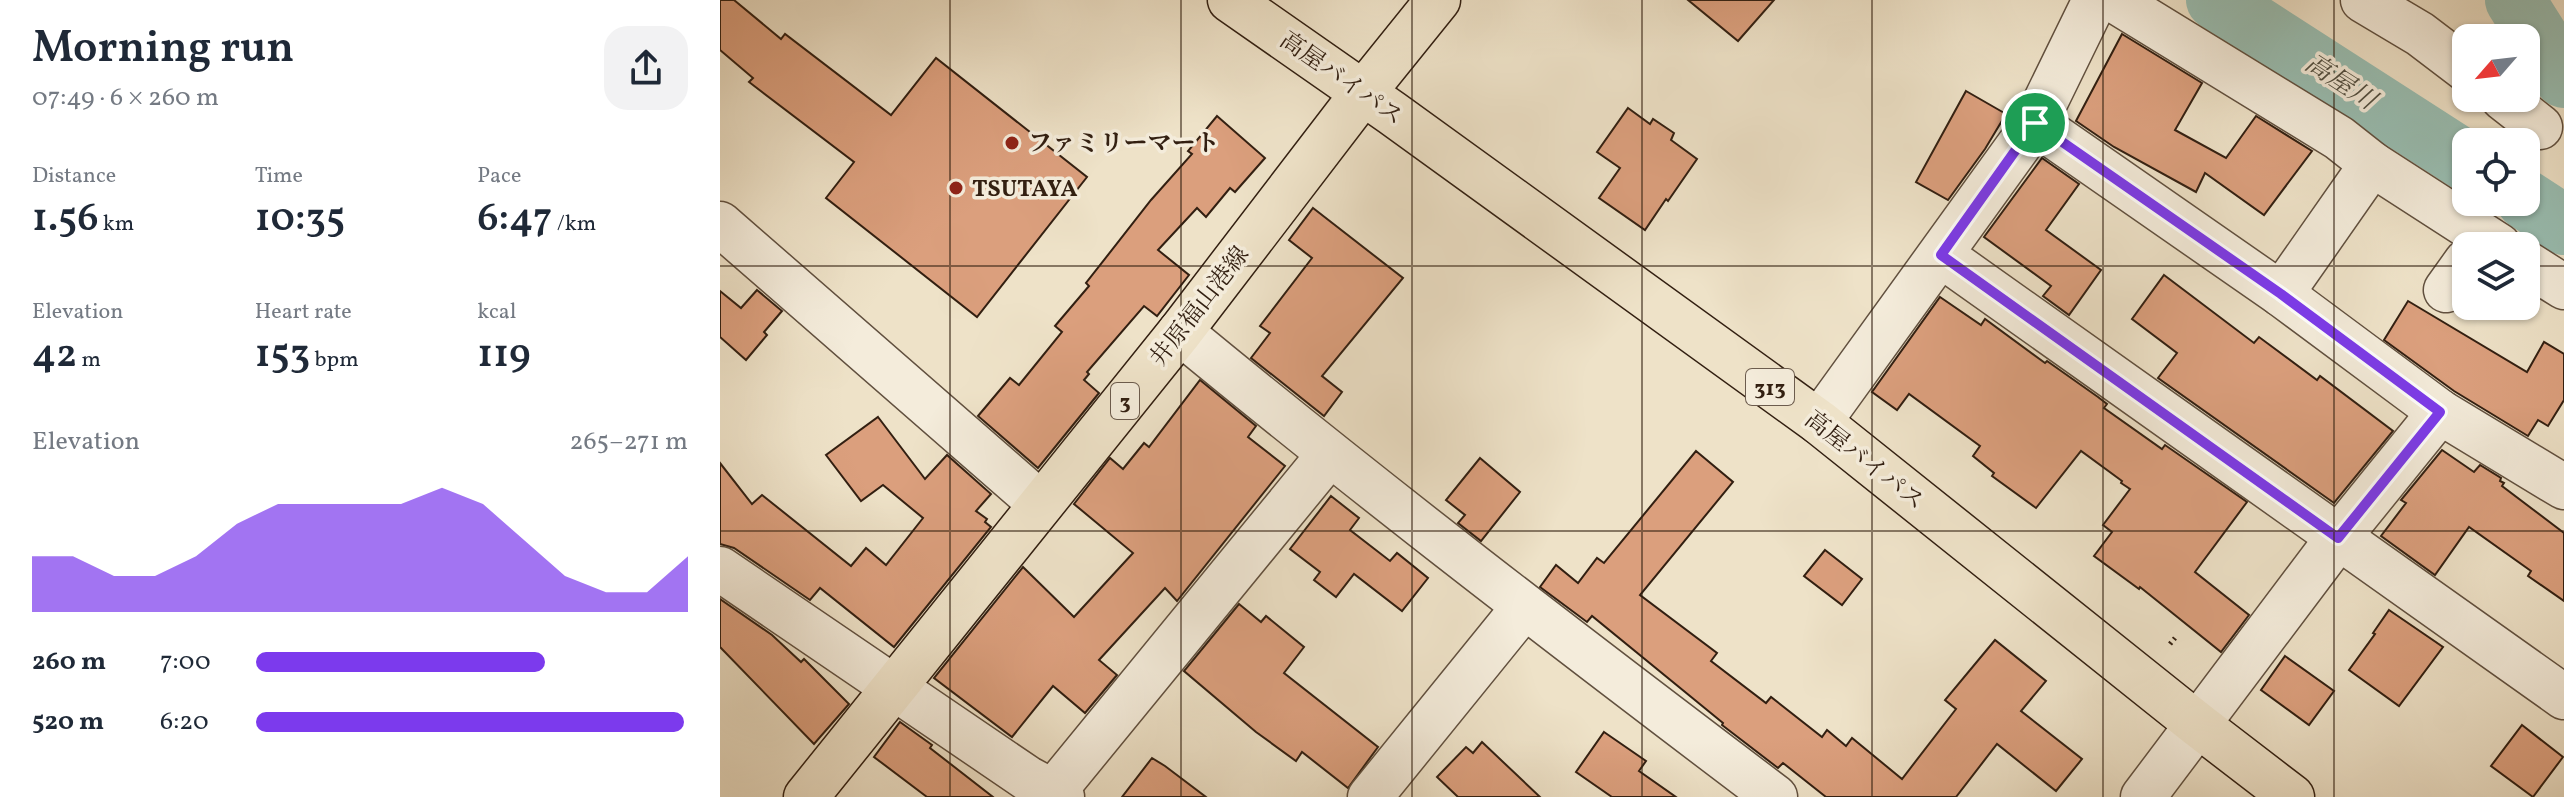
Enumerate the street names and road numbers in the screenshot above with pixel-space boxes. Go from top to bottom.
street label: 高屋バイパス [1272,25,1409,135]
street label: 井原福山港線 [1143,240,1258,374]
road number: 313 [1746,369,1794,405]
road number: 3 [1111,383,1139,419]
street label: 高屋バイパス [1797,404,1931,519]

